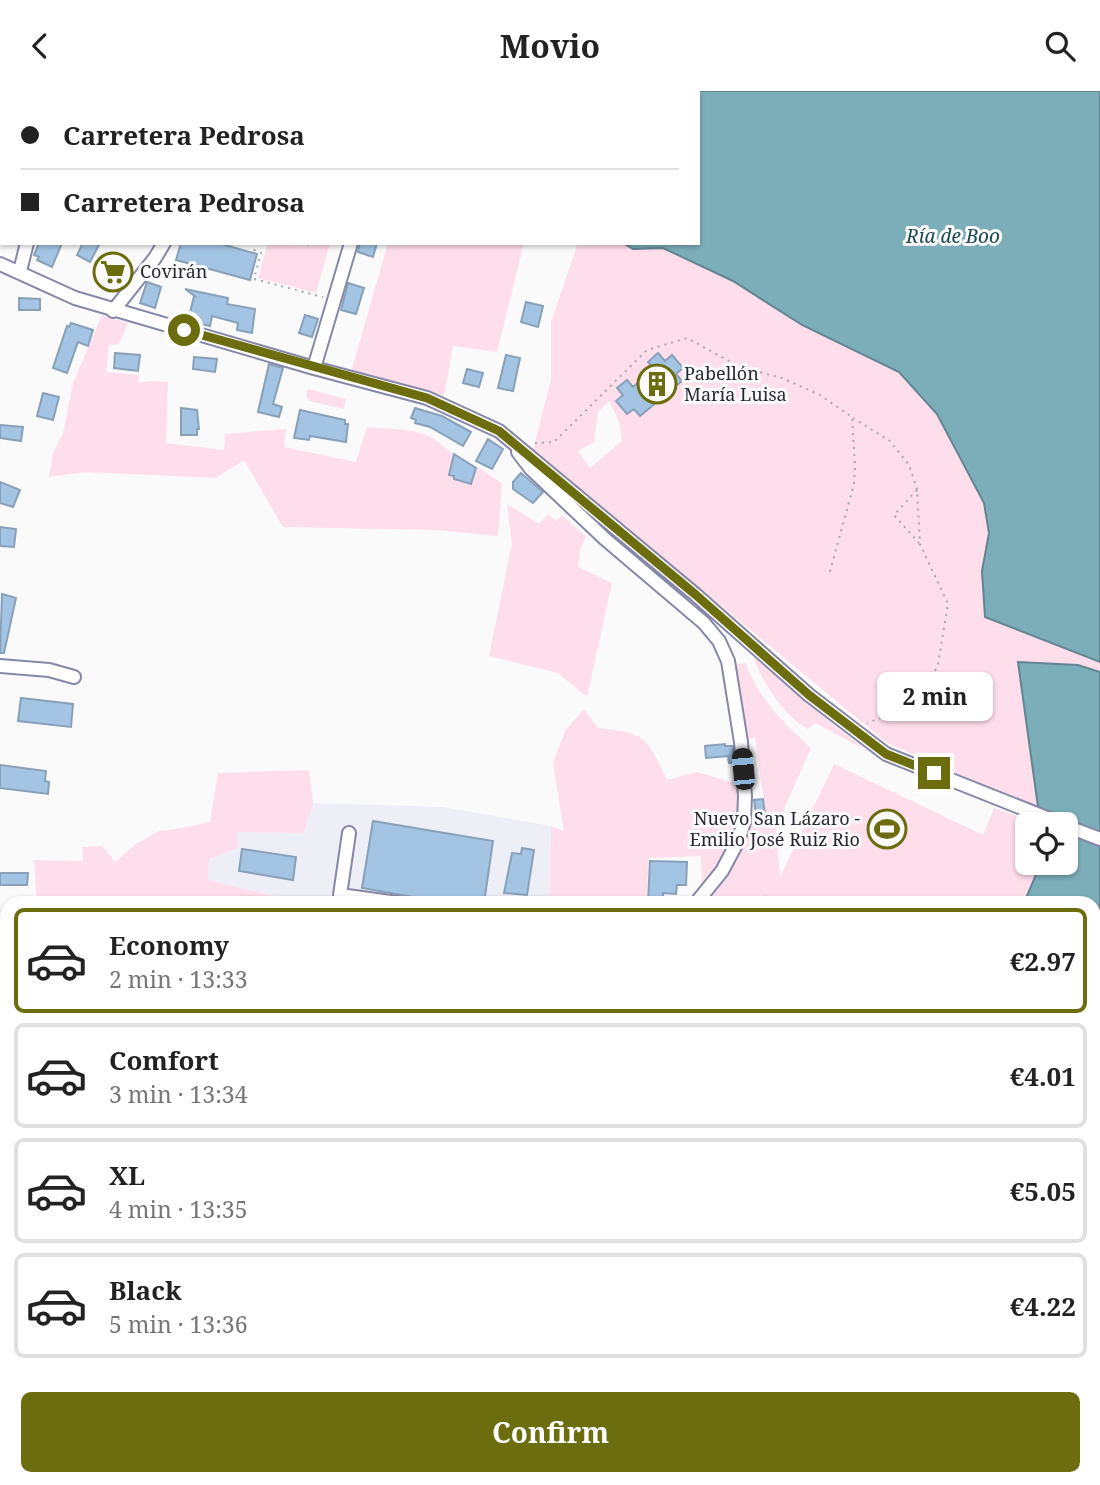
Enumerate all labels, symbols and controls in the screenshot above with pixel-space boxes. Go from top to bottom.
text: Movio [500,24,600,67]
icon: back [21,27,59,65]
icon: search [1041,27,1079,65]
text: Carretera Pedrosa [63,117,305,153]
text: Carretera Pedrosa [63,184,305,220]
water label: Ría de Boo [905,223,1000,249]
supermarket icon: Covirán [92,251,134,293]
place label: Covirán [140,259,208,283]
route start [168,314,200,346]
place label: Pabellón María Luisa [684,361,787,406]
building icon: Pabellón María Luisa [636,363,678,405]
callout: 2 min [876,671,992,721]
text: 2 min [902,680,968,712]
car [731,747,756,791]
route end [918,757,950,789]
place label: Nuevo San Lázaro - Emilio José Ruiz Rio [690,806,860,851]
sports icon: Nuevo San Lázaro - Emilio José Ruiz Rio [866,808,908,850]
map controls [1015,812,1078,875]
button: locate [1015,812,1078,875]
text: Economy [109,927,229,963]
icon: car [25,929,88,992]
text: €2.97 [1010,943,1076,979]
text: 2 min · 13:33 [109,963,247,995]
text: Comfort [109,1042,219,1078]
icon: car [25,1044,88,1107]
text: €4.01 [1010,1058,1076,1094]
text: 3 min · 13:34 [109,1078,247,1110]
text: XL [109,1157,145,1193]
icon: car [25,1159,88,1222]
text: €5.05 [1010,1173,1076,1209]
text: 4 min · 13:35 [109,1193,247,1225]
text: Black [109,1272,182,1308]
icon: car [25,1274,88,1337]
text: €4.22 [1010,1288,1076,1324]
text: 5 min · 13:36 [109,1308,247,1340]
button: Confirm [21,1392,1080,1472]

